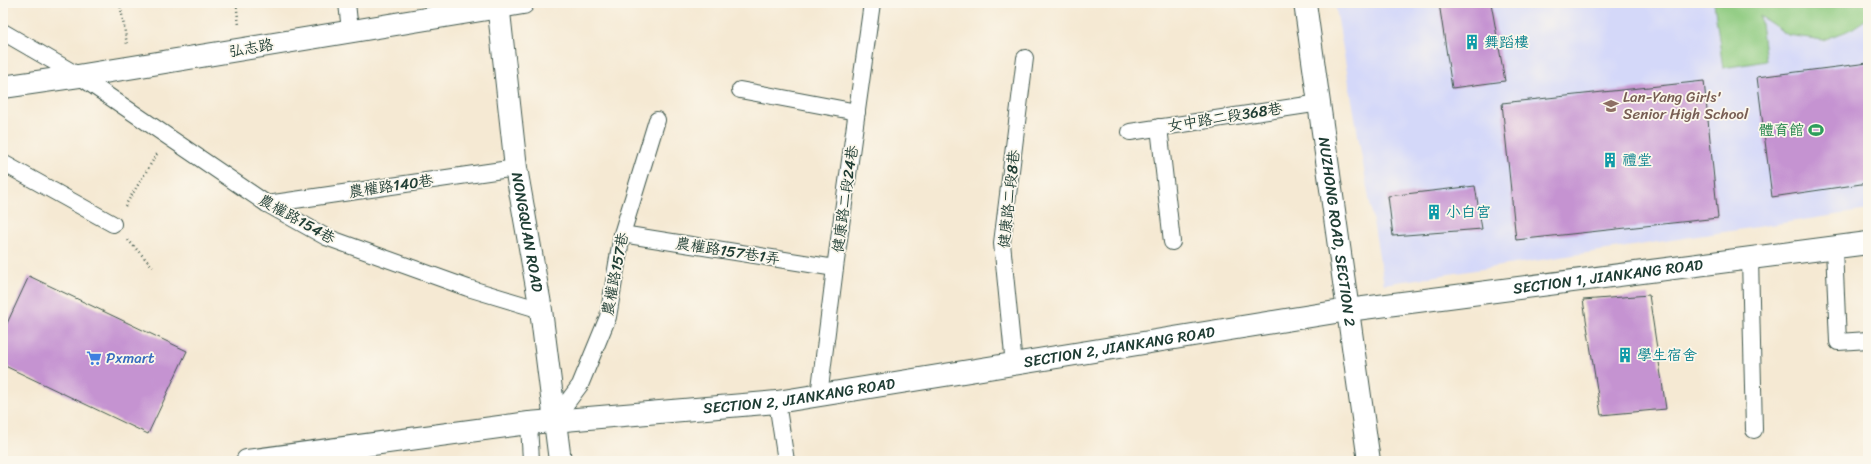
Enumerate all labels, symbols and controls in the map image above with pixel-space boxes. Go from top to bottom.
place label: 舞蹈樓 [1484,29,1529,55]
street label: 弘志路 [227,31,275,65]
building icon: 舞蹈樓 [1463,33,1481,51]
place label: Lan-Yang Girls' Senior High School [1623,84,1749,127]
street label: 女中路二段368巷 [1166,95,1284,139]
school or university icon: Lan-Yang Girls' Senior High School [1602,97,1620,115]
place label: 體育館 [1759,117,1804,143]
sports icon: 體育館 [1807,121,1825,139]
street label: NUZHONG ROAD, SECTION 2 [1311,135,1363,329]
street label: 健康路二段24巷 [825,144,865,254]
place label: 禮堂 [1622,147,1652,173]
street label: 健康路二段8巷 [991,148,1027,250]
building icon: 禮堂 [1601,151,1619,169]
street label: 農權路140巷 [347,167,435,205]
street label: NONGQUAN ROAD [504,170,551,294]
street label: 農權路154巷 [254,187,340,251]
place label: 小白宮 [1446,199,1491,225]
building icon: 小白宮 [1425,203,1443,221]
street label: 農權路157巷 [594,230,636,318]
street label: 農權路157巷1弄 [674,230,782,272]
street label: SECTION 1, JIANKANG ROAD [1512,251,1705,302]
street label: SECTION 2, JIANKANG ROAD [1022,319,1217,375]
place label: 學生宿舍 [1637,342,1697,368]
place label: Pxmart [106,345,155,371]
building icon: 學生宿舍 [1616,346,1634,364]
supermarket icon: Pxmart [85,349,103,367]
street label: SECTION 2, JIANKANG ROAD [702,370,897,421]

